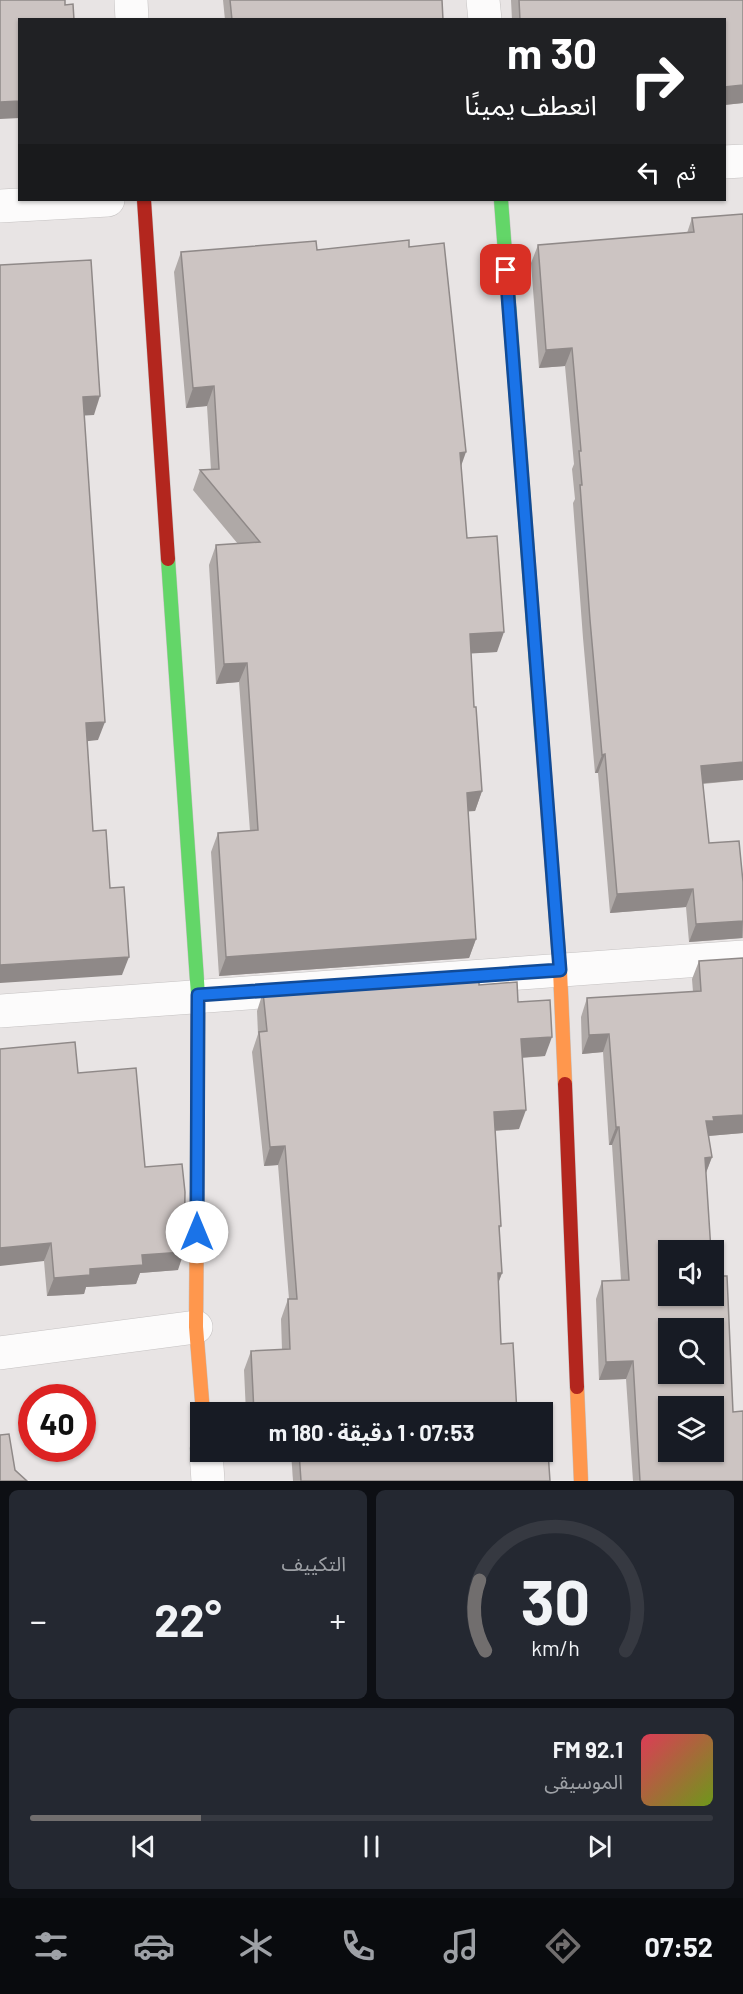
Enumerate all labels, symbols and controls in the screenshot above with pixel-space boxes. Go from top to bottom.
text: 30 m [507,27,597,77]
icon: right [618,42,696,120]
text: انعطف يمينًا [464,88,597,120]
icon: left [632,156,665,189]
text: ثم [677,158,696,184]
pin [480,244,531,295]
icon: arrive [489,253,522,286]
position arrow [165,1200,229,1264]
map controls [658,1240,724,1462]
button: sound [658,1240,724,1306]
button: search [658,1318,724,1384]
speed limit sign: 40 [18,1384,96,1462]
button: layers [658,1396,724,1462]
text: 07:53 · 1 دقيقة · 180 m [269,1419,474,1445]
text: التكييف [282,1551,346,1575]
text: 30 [520,1563,590,1637]
text: 22° [154,1592,222,1646]
text: − [30,1600,47,1640]
text: + [329,1600,346,1640]
text: km/h [531,1636,579,1661]
text: 92.1 FM [553,1736,623,1762]
text: الموسيقى [544,1769,623,1793]
icon: previous [127,1830,160,1863]
icon: pause [355,1830,388,1863]
icon: next [583,1830,616,1863]
icon: filters [30,1925,72,1967]
icon: car [133,1925,175,1967]
icon: climate [235,1925,277,1967]
icon: phone [337,1925,379,1967]
icon: music [440,1925,482,1967]
icon: directions [542,1925,584,1967]
text: 07:52 [645,1930,713,1962]

